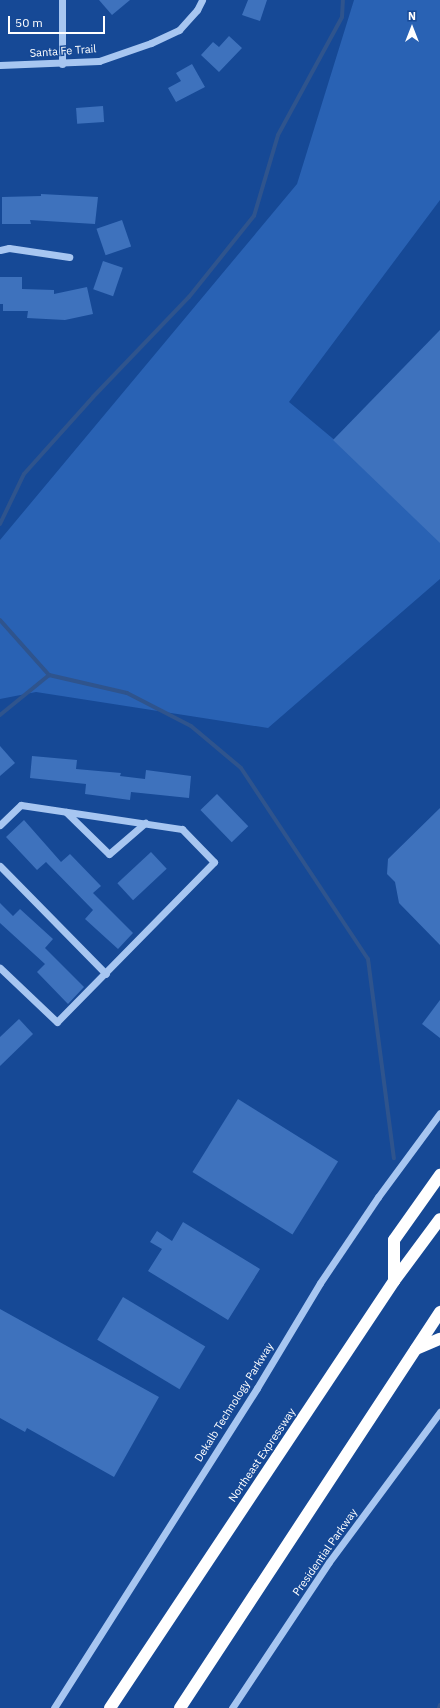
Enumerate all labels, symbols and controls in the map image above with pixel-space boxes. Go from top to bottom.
scale bar [10,8,107,34]
north arrow [392,8,432,48]
text: N [408,9,416,23]
text: 50 m [15,15,43,30]
street label: Santa Fe Trail [29,42,97,60]
street label: Dekalb Technology Parkway [192,1340,276,1464]
street label: Northeast Expressway [226,1406,298,1504]
street label: Presidential Parkway [290,1506,360,1598]

